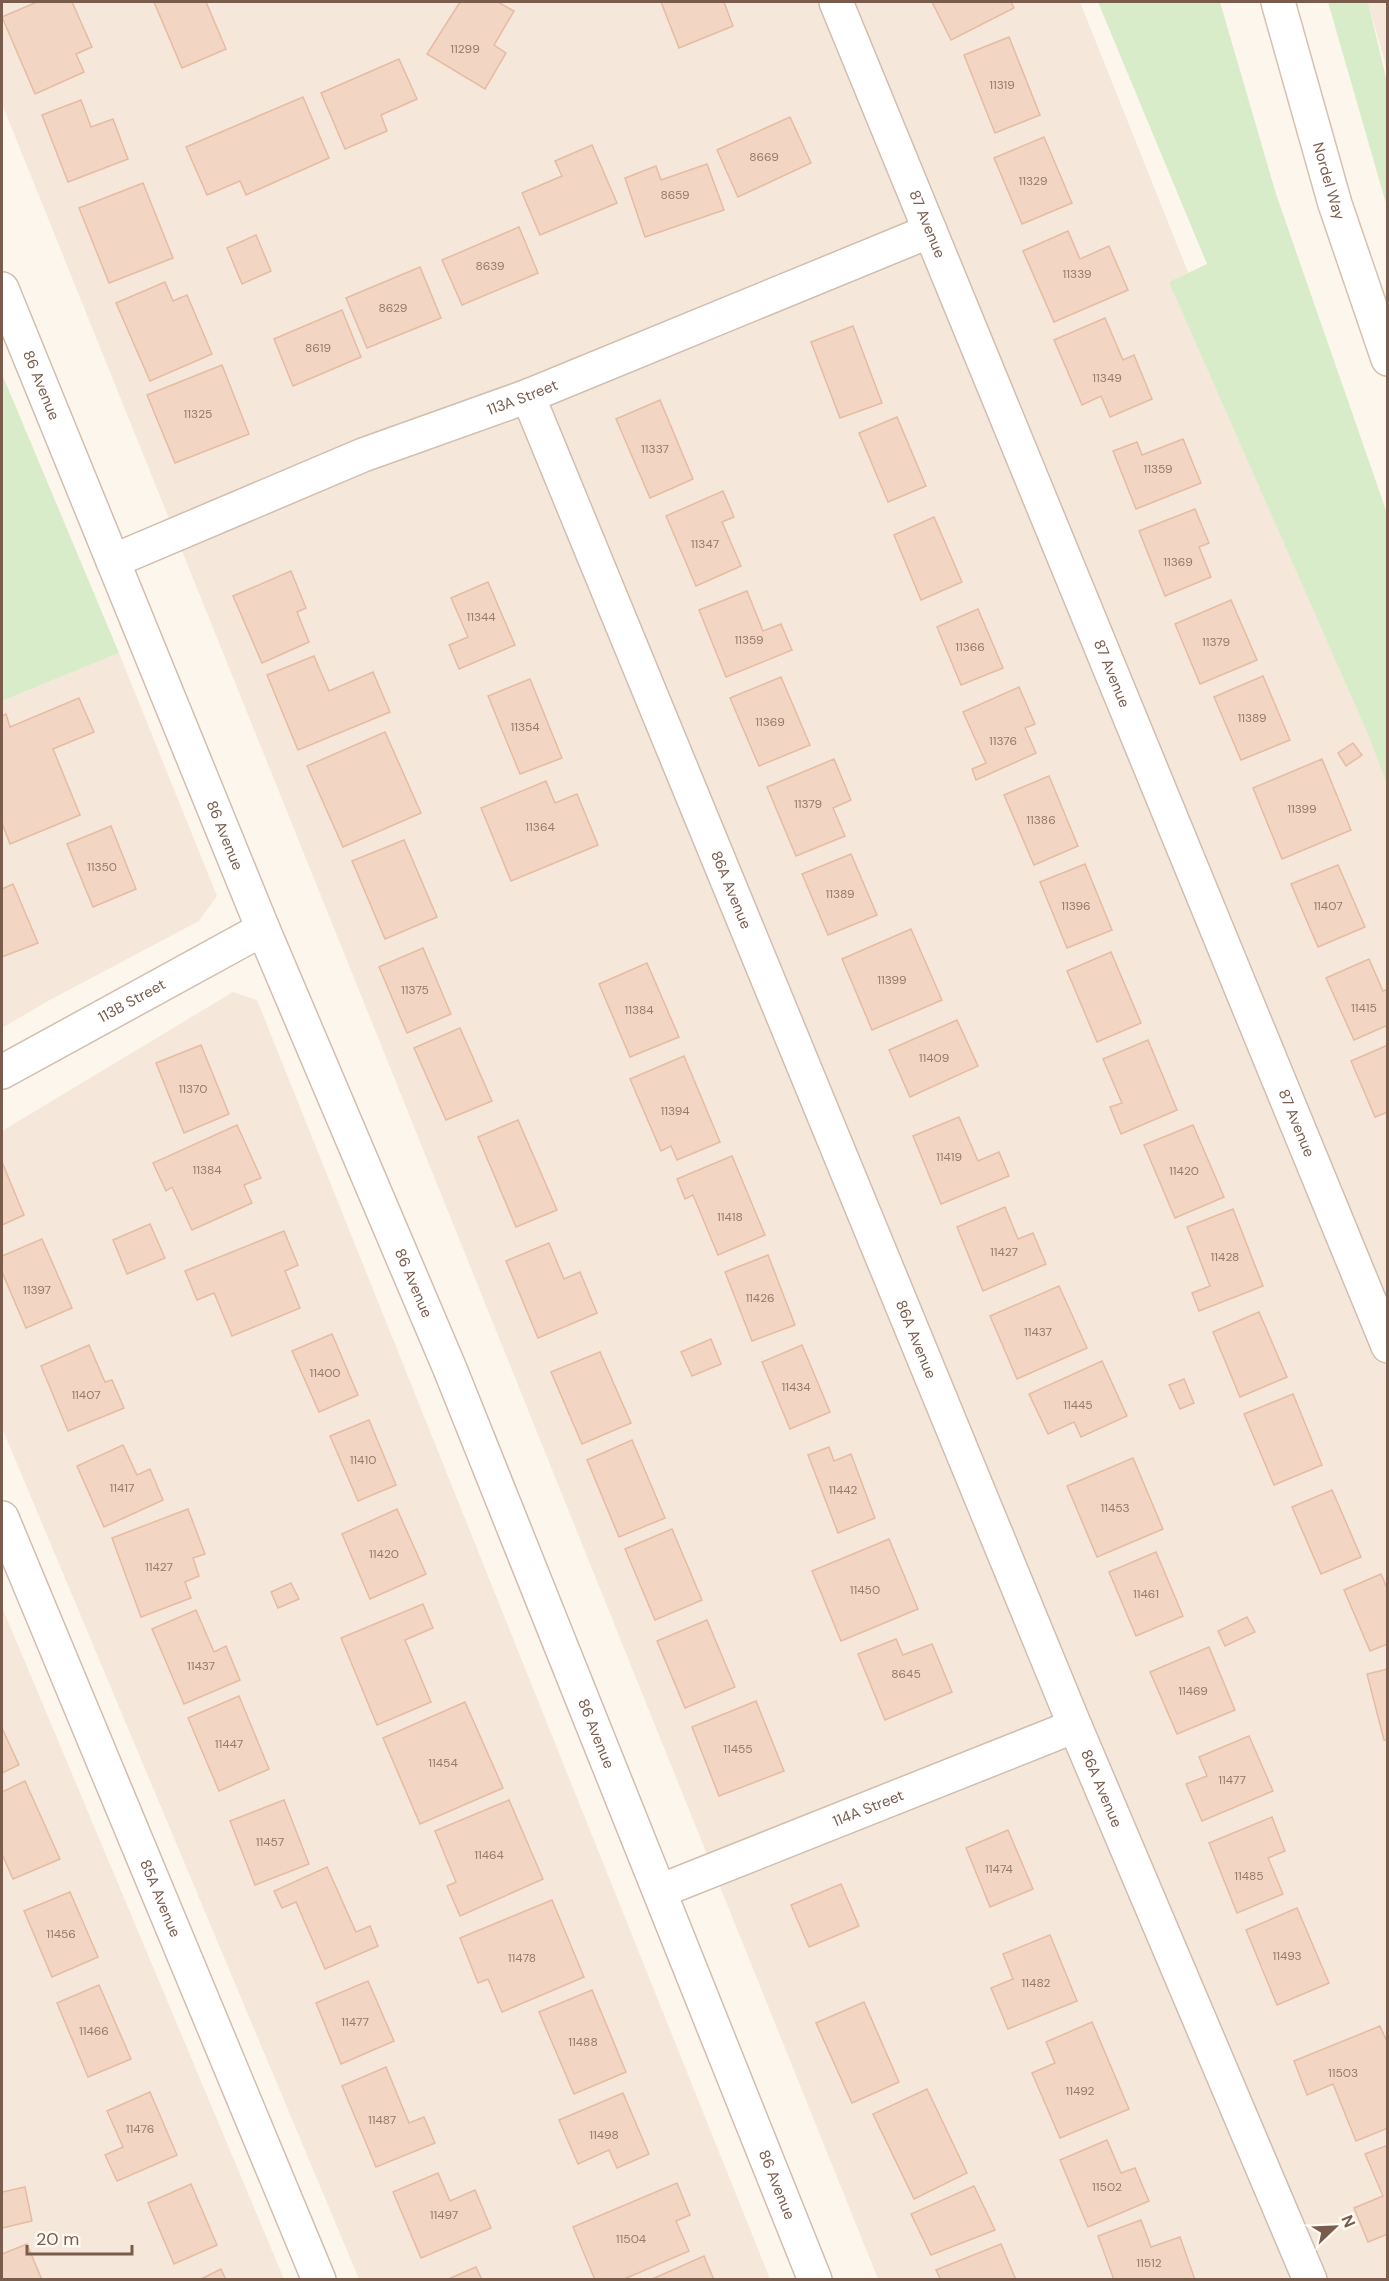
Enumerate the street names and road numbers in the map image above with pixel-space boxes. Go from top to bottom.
street label: Nordel Way [1308,140,1350,223]
street label: 87 Avenue [904,187,950,261]
street label: 86 Avenue [18,347,64,423]
street label: 113A Street [484,375,561,420]
street label: 87 Avenue [1089,637,1135,711]
street label: 86 Avenue [202,797,248,873]
street label: 86A Avenue [706,848,756,932]
street label: 113B Street [95,974,169,1027]
street label: 87 Avenue [1274,1086,1319,1160]
street label: 86 Avenue [390,1245,437,1321]
street label: 86A Avenue [891,1297,941,1382]
street label: 86 Avenue [573,1696,619,1771]
street label: 86A Avenue [1076,1746,1127,1831]
street label: 114A Street [830,1785,907,1831]
street label: 85A Avenue [135,1856,185,1940]
street label: 86 Avenue [754,2147,800,2223]

